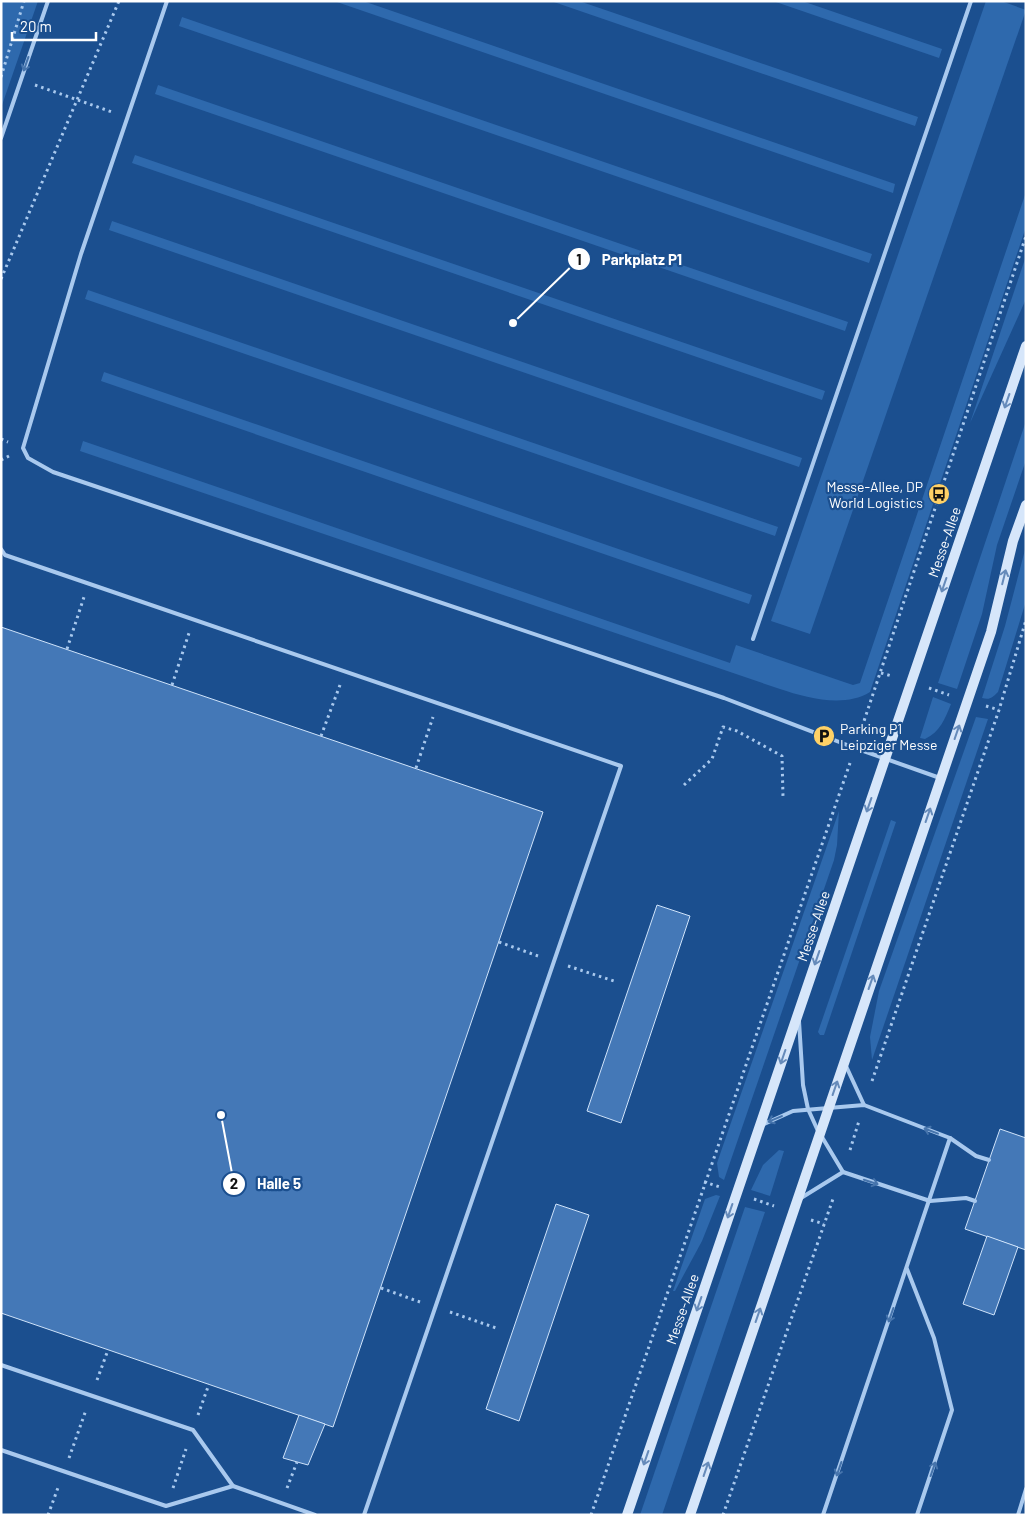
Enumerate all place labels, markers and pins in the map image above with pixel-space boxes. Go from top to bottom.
callout: Parkplatz P1 [566,244,692,274]
place label: Messe-Allee, DP World Logistics [826,478,923,511]
bus stop icon: Messe-Allee, DP World Logistics [927,482,951,506]
place label: Parking P1 Leipziger Messe [840,720,937,753]
parking icon: Parking P1 Leipziger Messe [812,724,836,748]
callout: Halle 5 [222,1169,311,1199]

